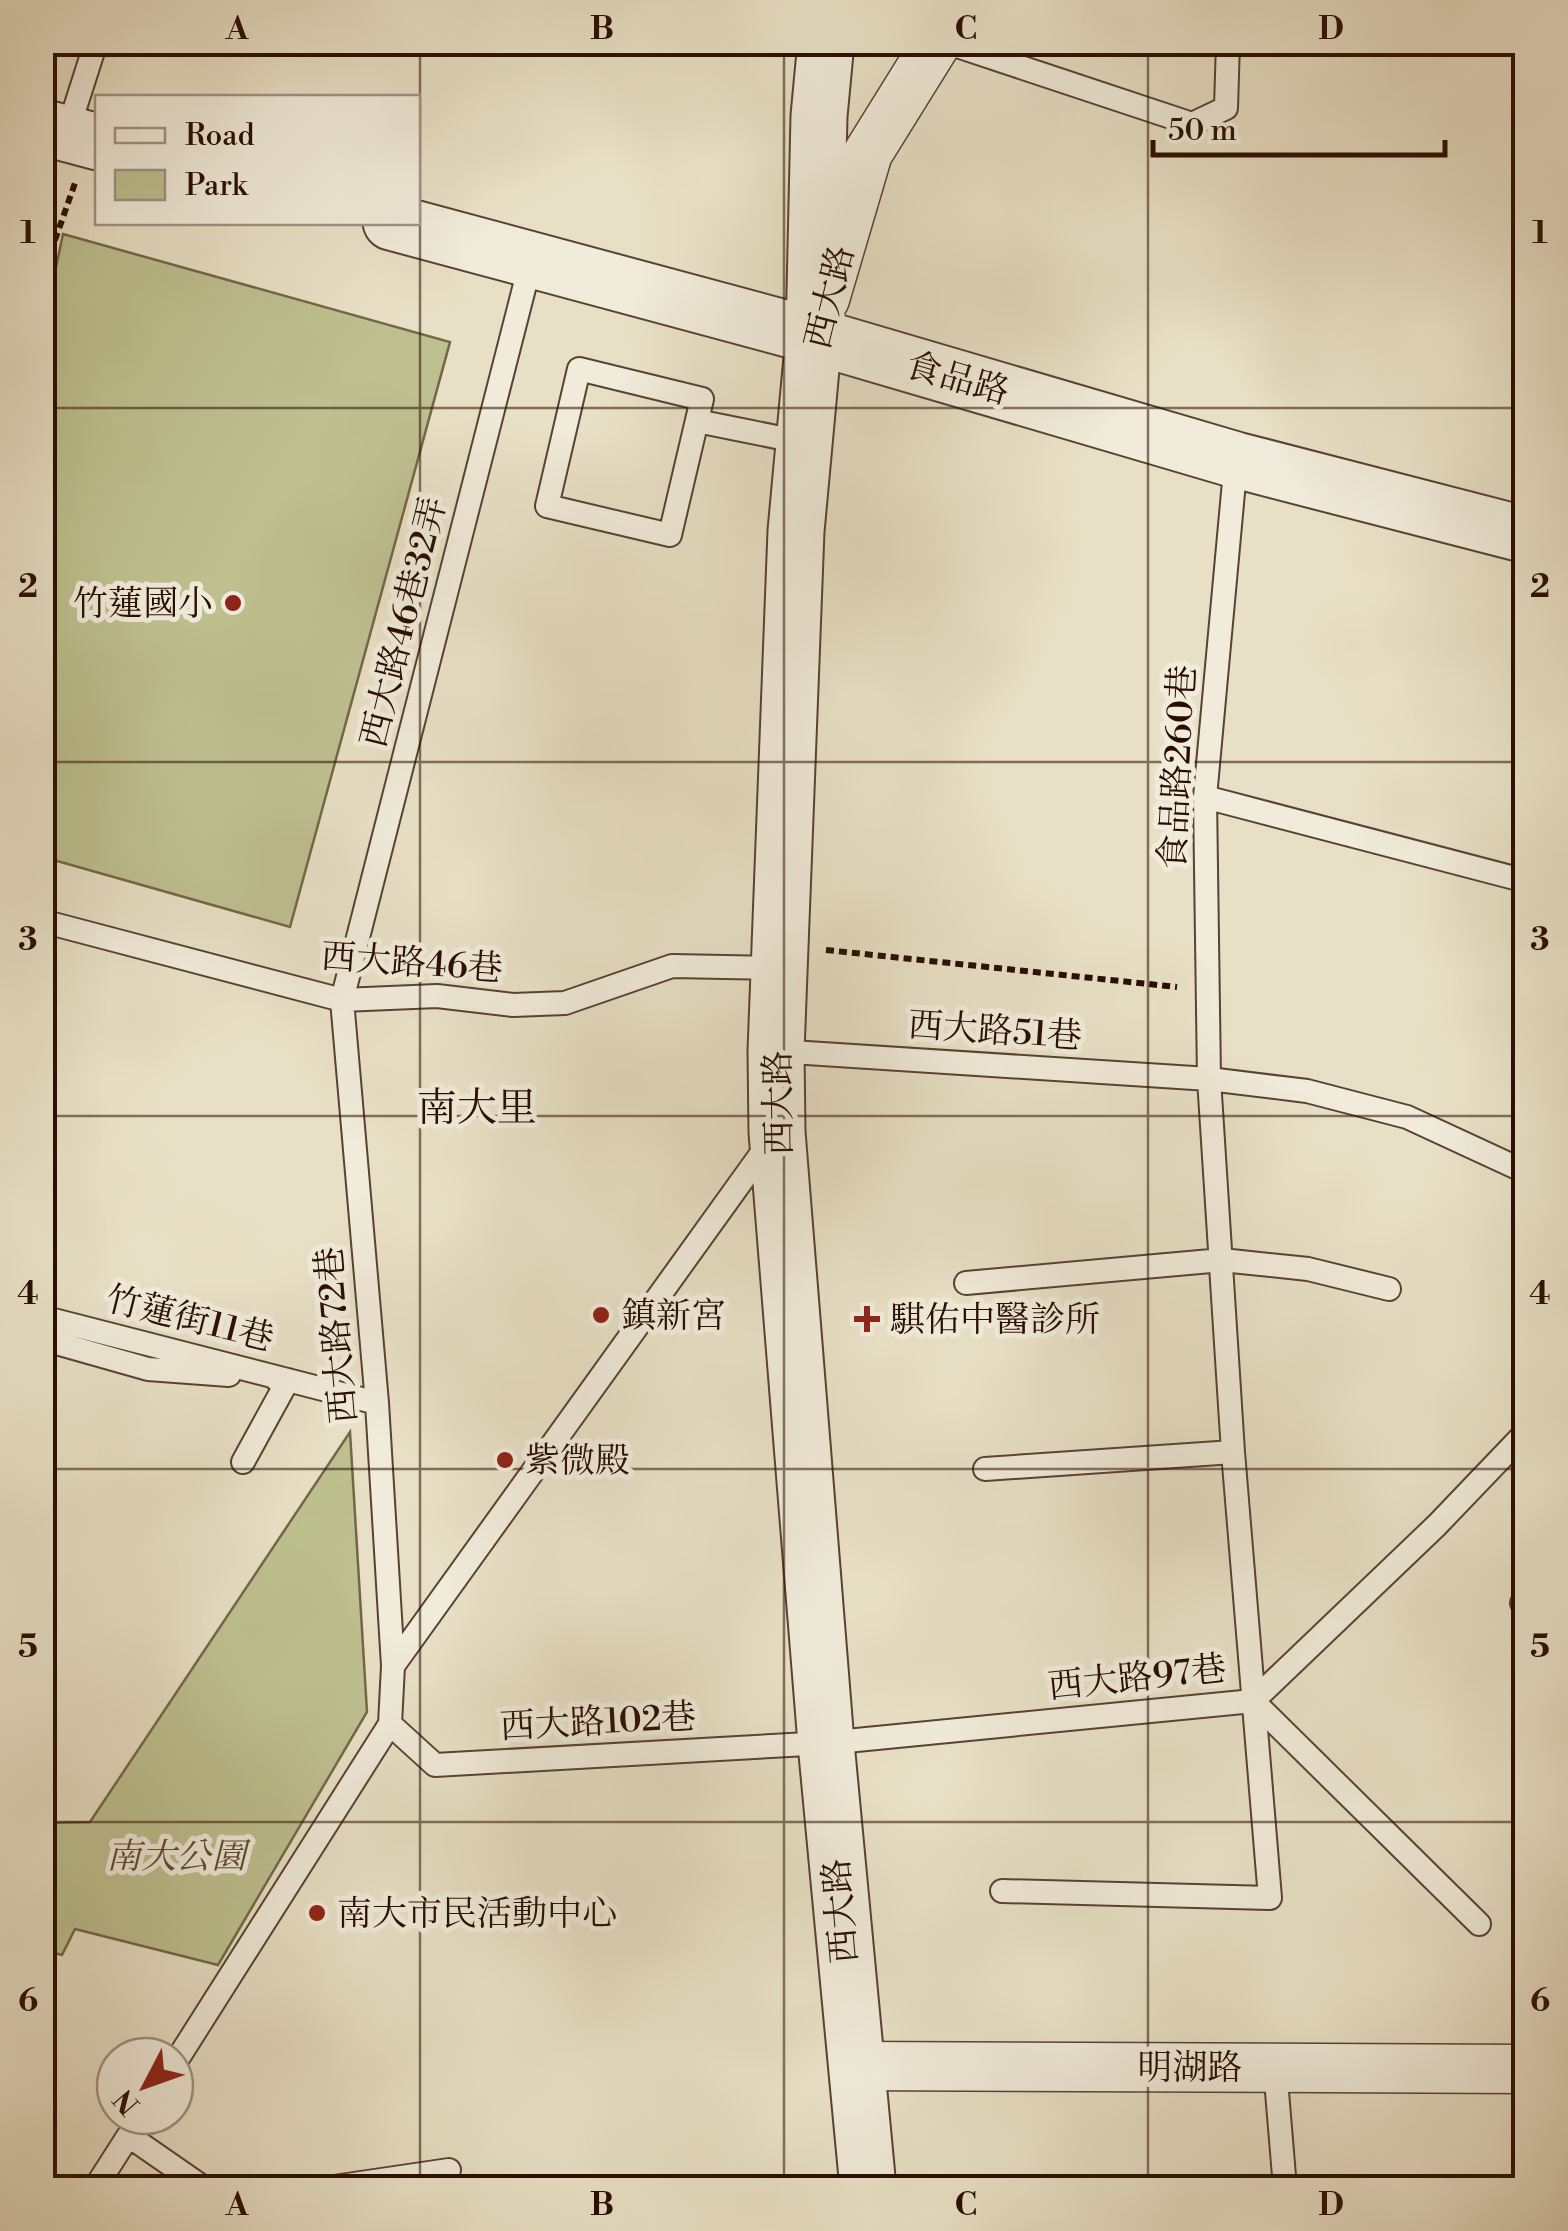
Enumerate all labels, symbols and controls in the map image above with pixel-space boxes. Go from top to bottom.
text: A [225,9,250,49]
text: B [590,9,614,49]
text: C [955,9,977,49]
text: D [1318,9,1344,49]
legend [95,95,420,225]
scale bar [1153,95,1446,157]
text: 50 m [1168,112,1237,150]
text: Road [185,117,255,155]
text: Park [185,167,249,205]
text: 1 [20,213,36,253]
text: 1 [1532,213,1548,253]
street label: 西大路 [797,241,864,354]
street label: 食品路 [901,344,1014,415]
street label: 西大路46巷32弄 [353,493,456,752]
text: 2 [18,567,38,607]
text: 2 [1530,567,1550,607]
place label: 竹蓮國小 [73,583,213,626]
marker: 竹蓮國小 [222,592,244,614]
street label: 食品路260巷 [1152,664,1205,870]
text: 3 [18,920,38,960]
text: 3 [1530,920,1550,960]
street label: 西大路46巷 [320,936,504,991]
street label: 西大路51巷 [906,1004,1083,1059]
street label: 西大路 [757,1050,802,1156]
district label: 南大里 [417,1084,537,1134]
street label: 西大路72巷 [308,1245,367,1425]
text: 4 [17,1274,39,1314]
text: 4 [1529,1274,1551,1314]
street label: 竹蓮街11巷 [101,1278,278,1361]
place label: 鎮新宮 [621,1295,726,1338]
place label: 騏佑中醫診所 [890,1299,1100,1342]
marker: 鎮新宮 [590,1304,612,1326]
marker: 騏佑中醫診所 [854,1306,880,1332]
place label: 紫微殿 [525,1440,630,1483]
marker: 紫微殿 [494,1449,516,1471]
text: 5 [18,1627,38,1667]
text: 5 [1530,1627,1550,1667]
street label: 西大路97巷 [1046,1648,1228,1709]
street label: 西大路102巷 [499,1696,697,1749]
park label: 南大公園 [106,1836,251,1879]
street label: 西大路 [815,1857,867,1965]
place label: 南大市民活動中心 [337,1893,617,1936]
marker: 南大市民活動中心 [306,1902,328,1924]
text: 6 [18,1981,38,2021]
text: 6 [1530,1981,1550,2021]
north arrow [95,2036,195,2136]
street label: 明湖路 [1137,2047,1243,2090]
text: N [107,2082,148,2121]
text: A [225,2185,250,2225]
text: B [590,2185,614,2225]
text: C [955,2185,977,2225]
text: D [1318,2185,1344,2225]

